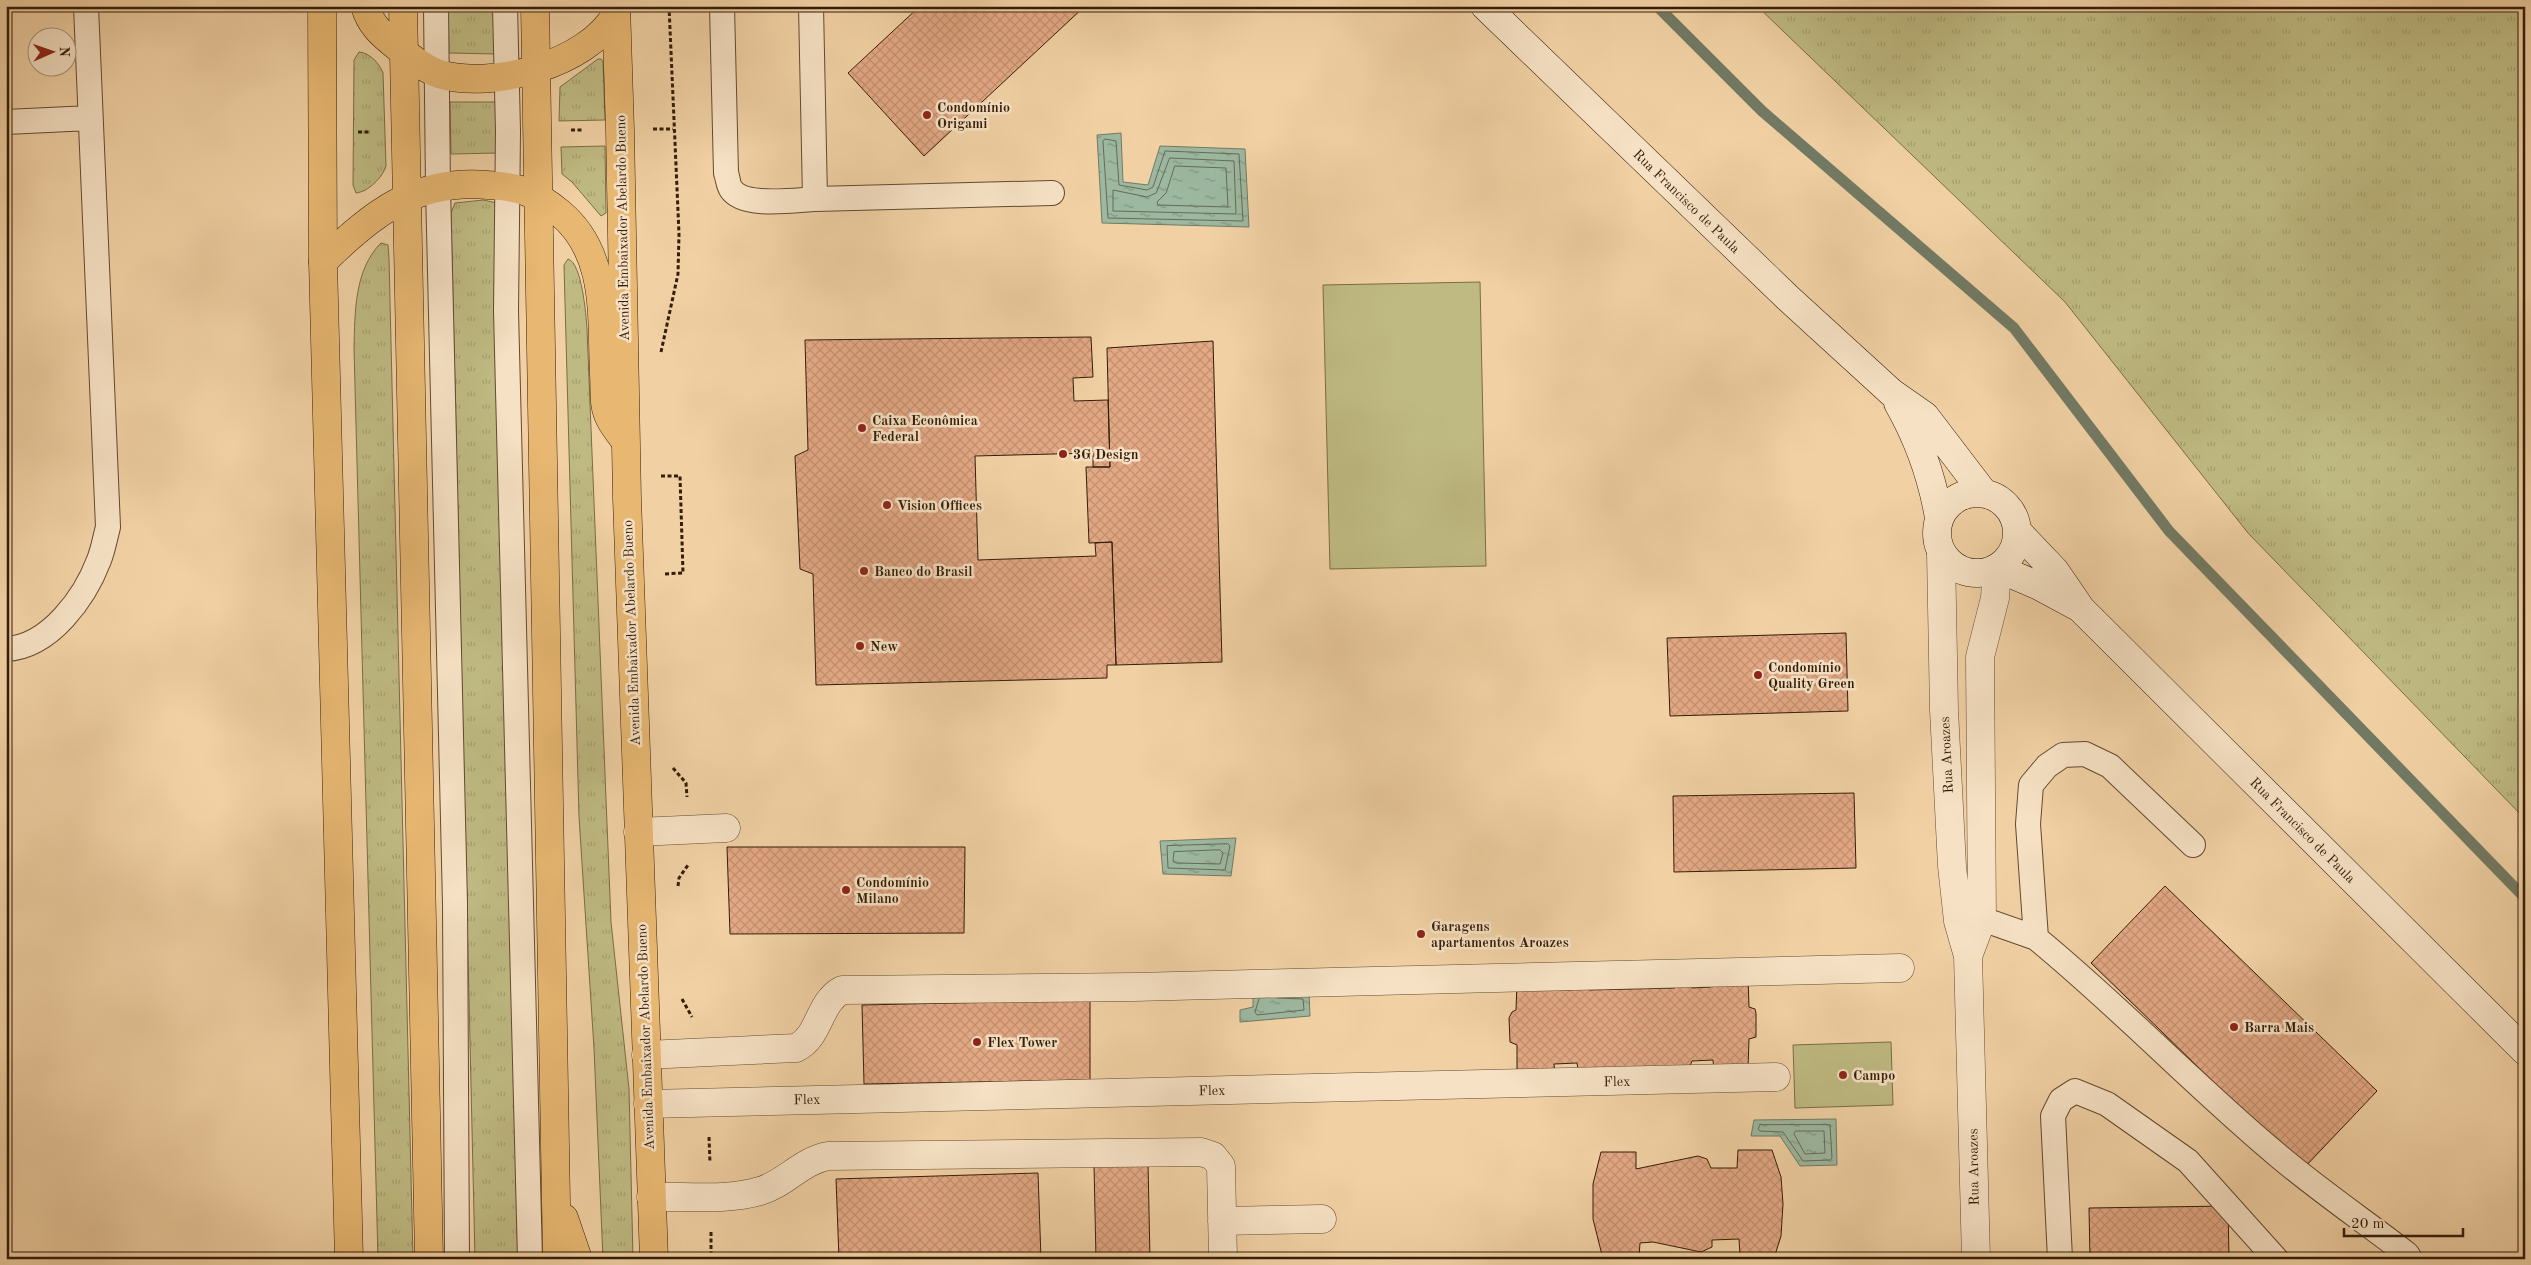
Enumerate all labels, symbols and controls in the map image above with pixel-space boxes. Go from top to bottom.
north arrow [28,28,78,78]
text: N [57,46,71,57]
place label: Condomínio Origami [937,101,1010,131]
marker: Condomínio Origami [921,109,933,121]
street label: Avenida Embaixador Abelardo Bueno [614,115,632,341]
street label: Rua Francisco de Paula [1630,147,1743,256]
place label: Caixa Econômica Federal [872,414,978,444]
marker: Caixa Econômica Federal [856,422,868,434]
marker: 3G Design [1057,448,1069,460]
place label: 3G Design [1073,448,1139,462]
marker: Vision Offices [881,499,893,511]
place label: Vision Offices [897,499,982,513]
street label: Avenida Embaixador Abelardo Bueno [621,520,643,746]
marker: Banco do Brasil [858,565,870,577]
place label: Banco do Brasil [874,565,972,579]
marker: New [854,640,866,652]
place label: New [870,640,898,654]
place label: Condomínio Quality Green [1768,661,1855,691]
marker: Condomínio Quality Green [1752,669,1764,681]
street label: Rua Aroazes [1938,716,1956,794]
street label: Rua Francisco de Paula [2247,775,2358,886]
place label: Condomínio Milano [856,876,929,906]
marker: Condomínio Milano [840,884,852,896]
place label: Garagens apartamentos Aroazes [1431,920,1569,950]
street label: Avenida Embaixador Abelardo Bueno [635,924,657,1150]
marker: Garagens apartamentos Aroazes [1415,928,1427,940]
marker: Barra Mais [2228,1021,2240,1033]
place label: Barra Mais [2244,1021,2314,1035]
marker: Flex Tower [971,1036,983,1048]
place label: Flex Tower [987,1036,1057,1050]
marker: Campo [1837,1069,1849,1081]
place label: Campo [1853,1069,1895,1083]
street label: Flex [1603,1075,1631,1089]
street label: Flex [1198,1084,1226,1098]
street label: Flex [793,1093,821,1107]
street label: Rua Aroazes [1966,1128,1982,1206]
scale bar [2344,1205,2462,1237]
text: 20 m [2351,1217,2385,1232]

